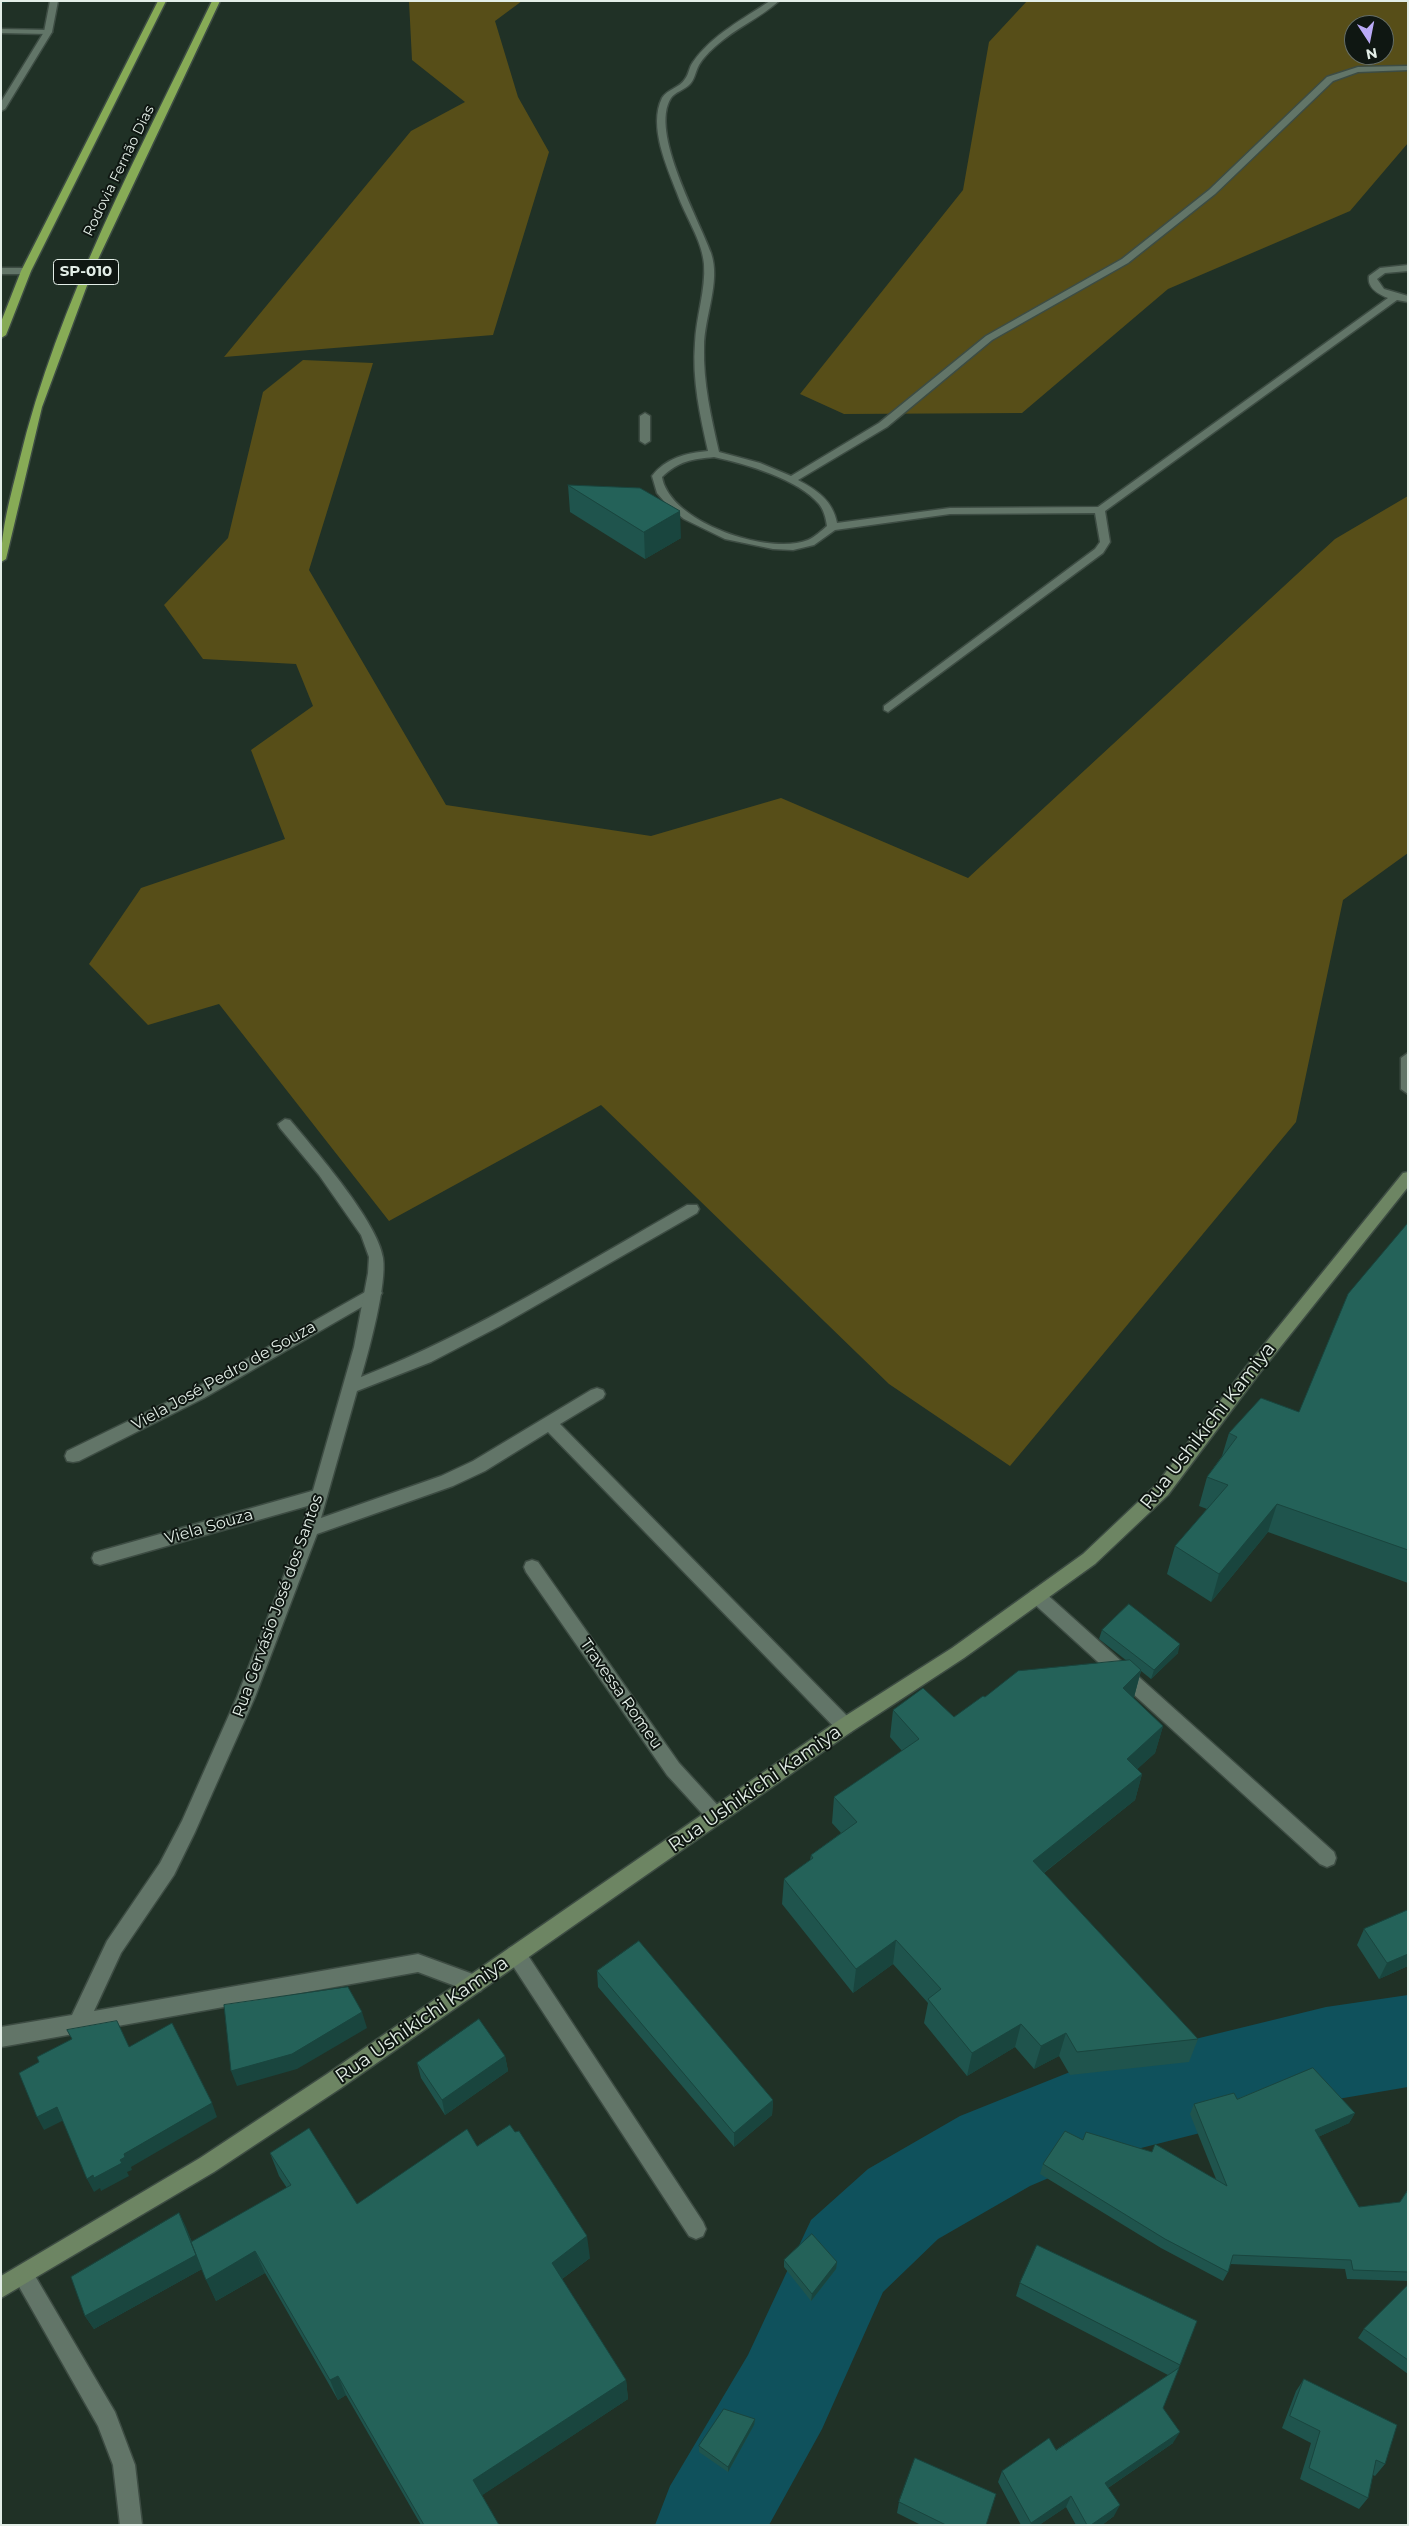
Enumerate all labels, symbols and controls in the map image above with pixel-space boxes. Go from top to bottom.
north arrow [1344,15,1394,65]
text: N [1364,44,1379,64]
street label: Rodovia Fernão Dias [80,103,158,239]
road number: SP-010 [54,260,118,284]
street label: Viela José Pedro de Souza [129,1317,319,1435]
street label: Rua Ushikichi Kamiya [1136,1338,1280,1514]
street label: Rua Gervásio José dos Santos [229,1492,327,1720]
street label: Viela Souza [163,1505,255,1549]
street label: Travessa Romeu [576,1635,666,1753]
street label: Rua Ushikichi Kamiya [664,1721,846,1857]
street label: Rua Ushikichi Kamiya [331,1952,513,2088]

